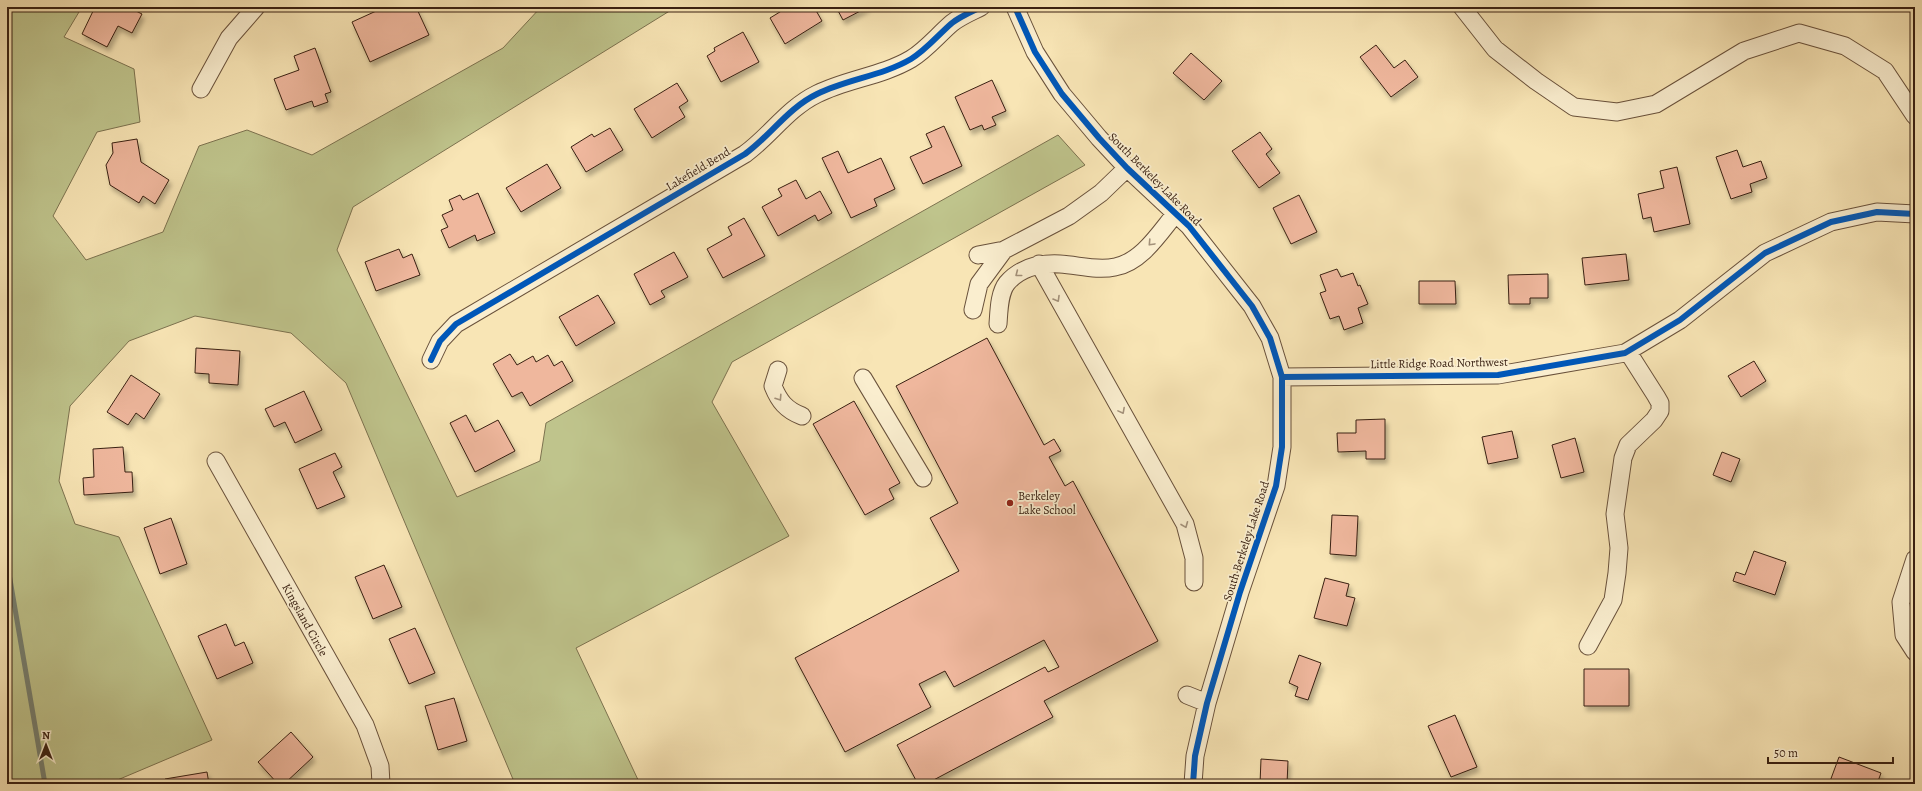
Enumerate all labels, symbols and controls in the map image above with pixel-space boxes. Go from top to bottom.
street label: South Berkeley Lake Road [1105,129,1205,229]
street label: Lakefield Bend [663,143,734,194]
one-way arrow [1148,238,1155,245]
one-way arrow [1016,270,1023,277]
one-way arrow [1053,295,1060,302]
street label: Little Ridge Road Northwest [1370,354,1508,372]
one-way arrow [774,394,782,401]
one-way arrow [1118,407,1125,414]
street label: South Berkeley Lake Road [1219,478,1273,603]
place label: Berkeley Lake School [1018,488,1076,518]
marker: Berkeley Lake School [1005,498,1015,508]
one-way arrow [1180,522,1188,529]
street label: Kingsland Circle [278,581,332,659]
north arrow [26,725,66,765]
text: N [42,728,50,743]
scale bar [1768,739,1893,765]
text: 50 m [1774,745,1798,761]

